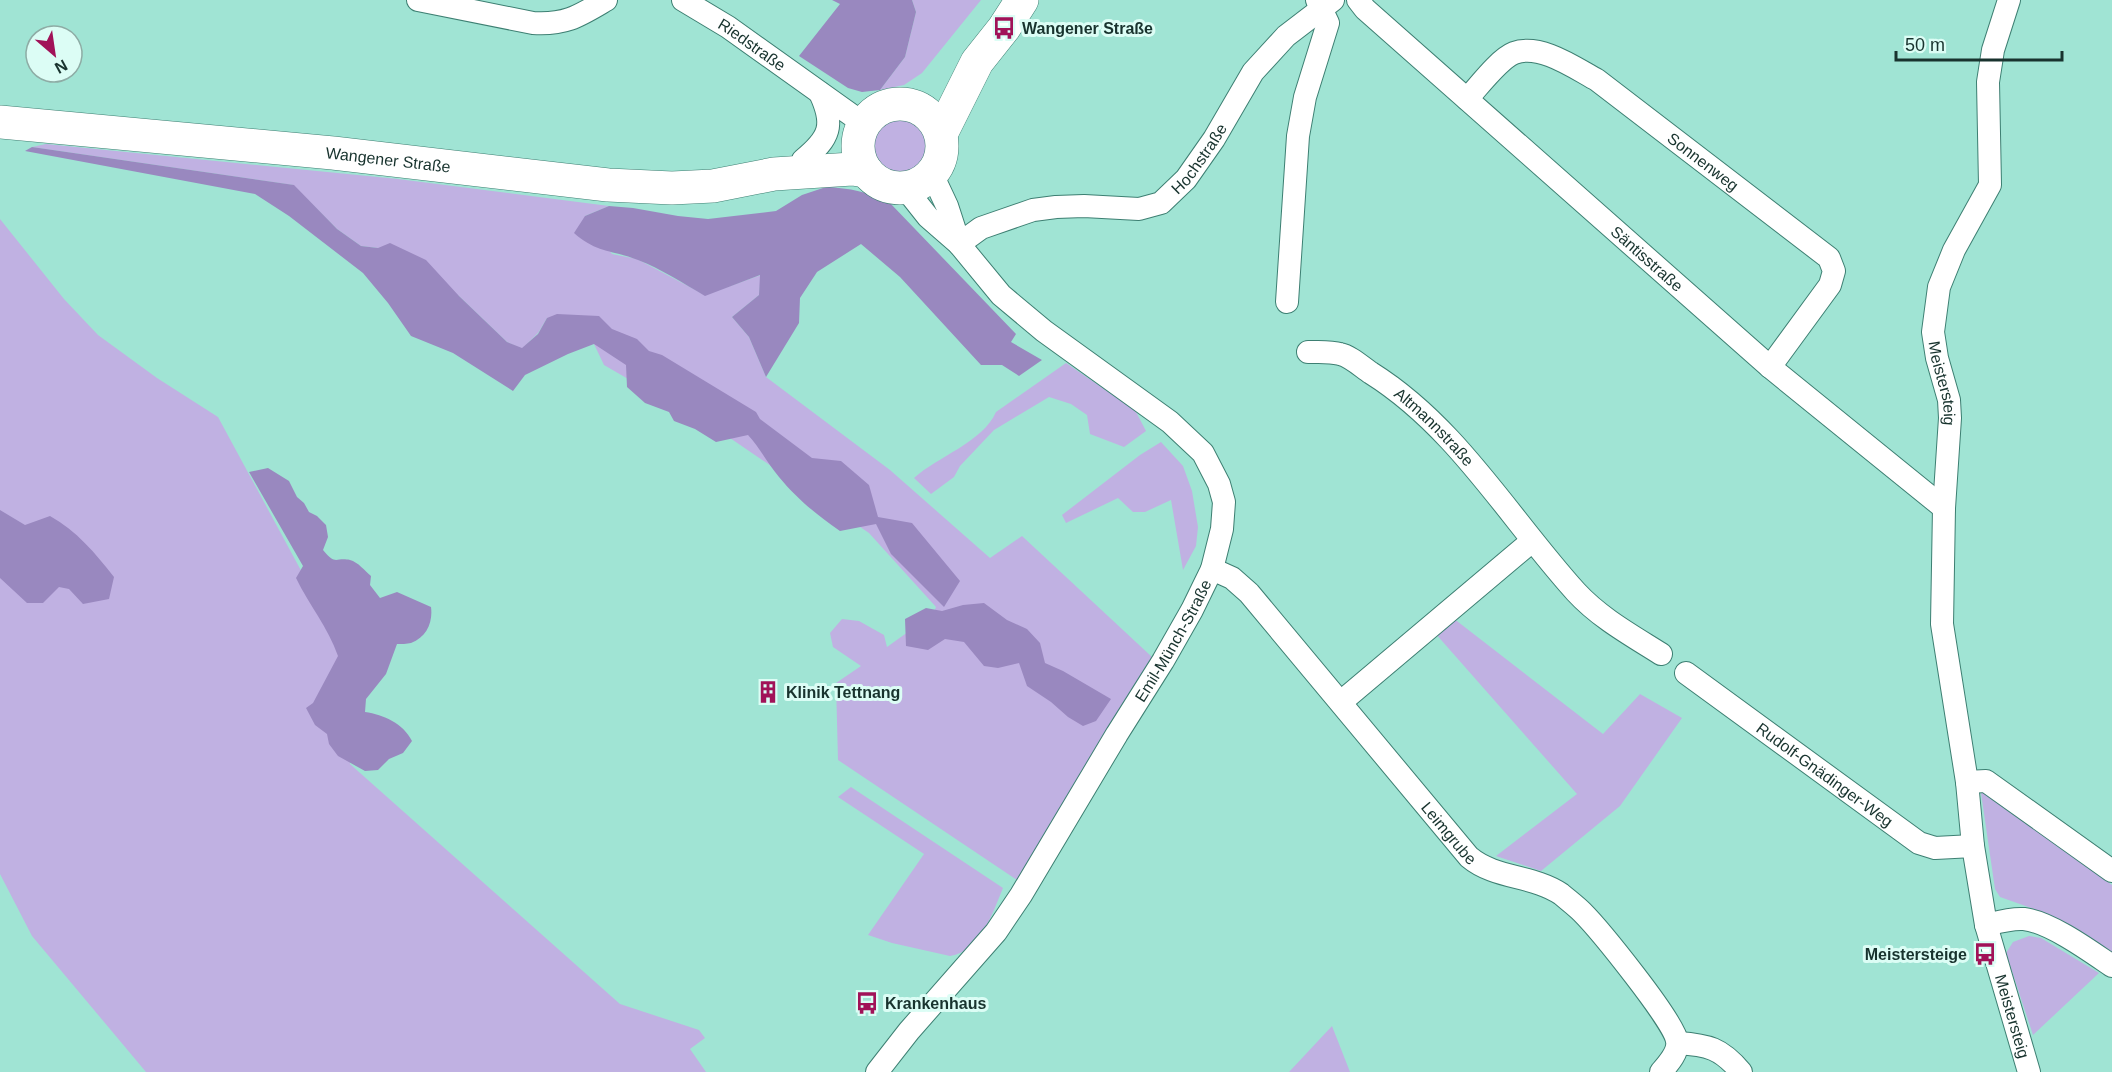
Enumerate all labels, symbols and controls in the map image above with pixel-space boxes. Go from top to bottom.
street label: Riedstraße [715,15,789,74]
bus stop icon: Wangener Straße [991,15,1017,41]
place label: Wangener Straße [1022,20,1153,37]
north arrow [24,24,84,84]
scale bar [1896,24,2062,62]
text: 50 m [1905,35,1945,55]
text: N [52,56,70,77]
street label: Hochstraße [1168,121,1230,198]
street label: Sonnenweg [1664,129,1742,194]
street label: Wangener Straße [325,144,452,176]
street label: Säntisstraße [1608,223,1686,295]
street label: Meistersteig [1926,340,1958,426]
street label: Altmannstraße [1391,385,1477,469]
street label: Emil-Münch-Straße [1132,577,1215,705]
building icon: Klinik Tettnang [755,679,781,705]
place label: Klinik Tettnang [786,684,900,701]
street label: Rudolf-Gnädinger-Weg [1753,719,1896,830]
street label: Leimgrube [1418,799,1479,868]
bus stop icon: Meistersteige [1972,941,1998,967]
place label: Meistersteige [1865,946,1967,963]
street label: Meistersteig [1992,972,2032,1060]
bus stop icon: Krankenhaus [854,990,880,1016]
place label: Krankenhaus [885,995,986,1012]

